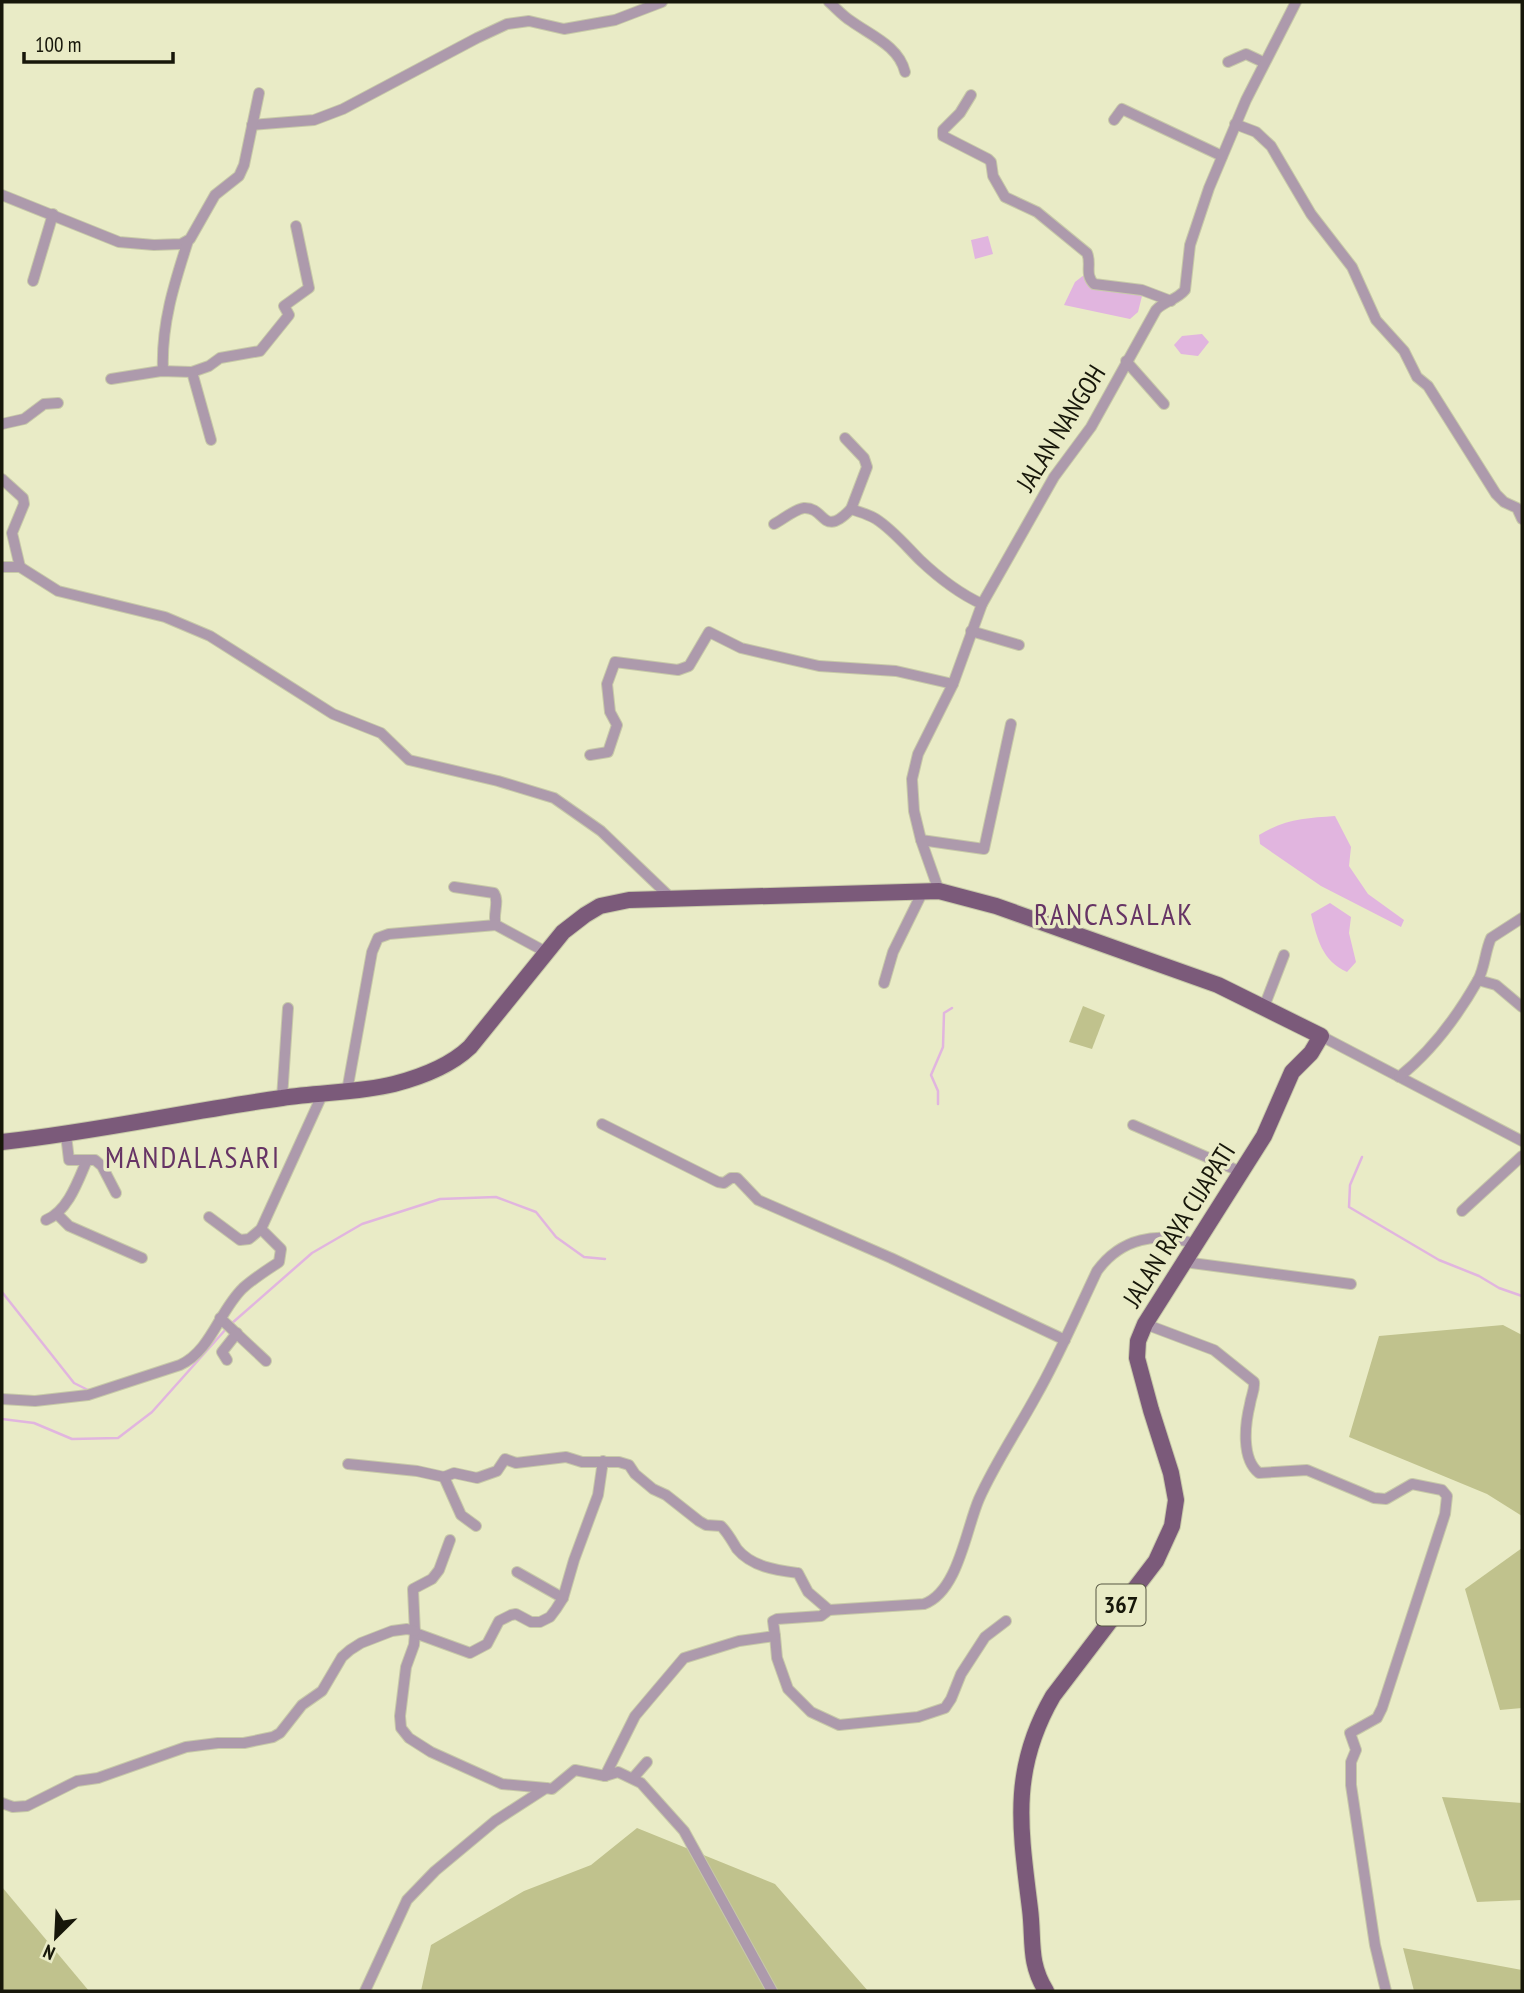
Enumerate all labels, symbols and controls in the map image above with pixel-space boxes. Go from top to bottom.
scale bar [24,21,173,65]
text: 100 m [35,31,81,58]
street label: JALAN NANGOH [1008,359,1112,498]
district label: RANCASALAK [1034,894,1194,933]
district label: MANDALASARI [105,1137,281,1176]
street label: JALAN RAYA CIJAPATI [1115,1137,1242,1313]
road number: 367 [1096,1584,1146,1625]
north arrow [21,1902,91,1972]
text: N [40,1939,59,1966]

